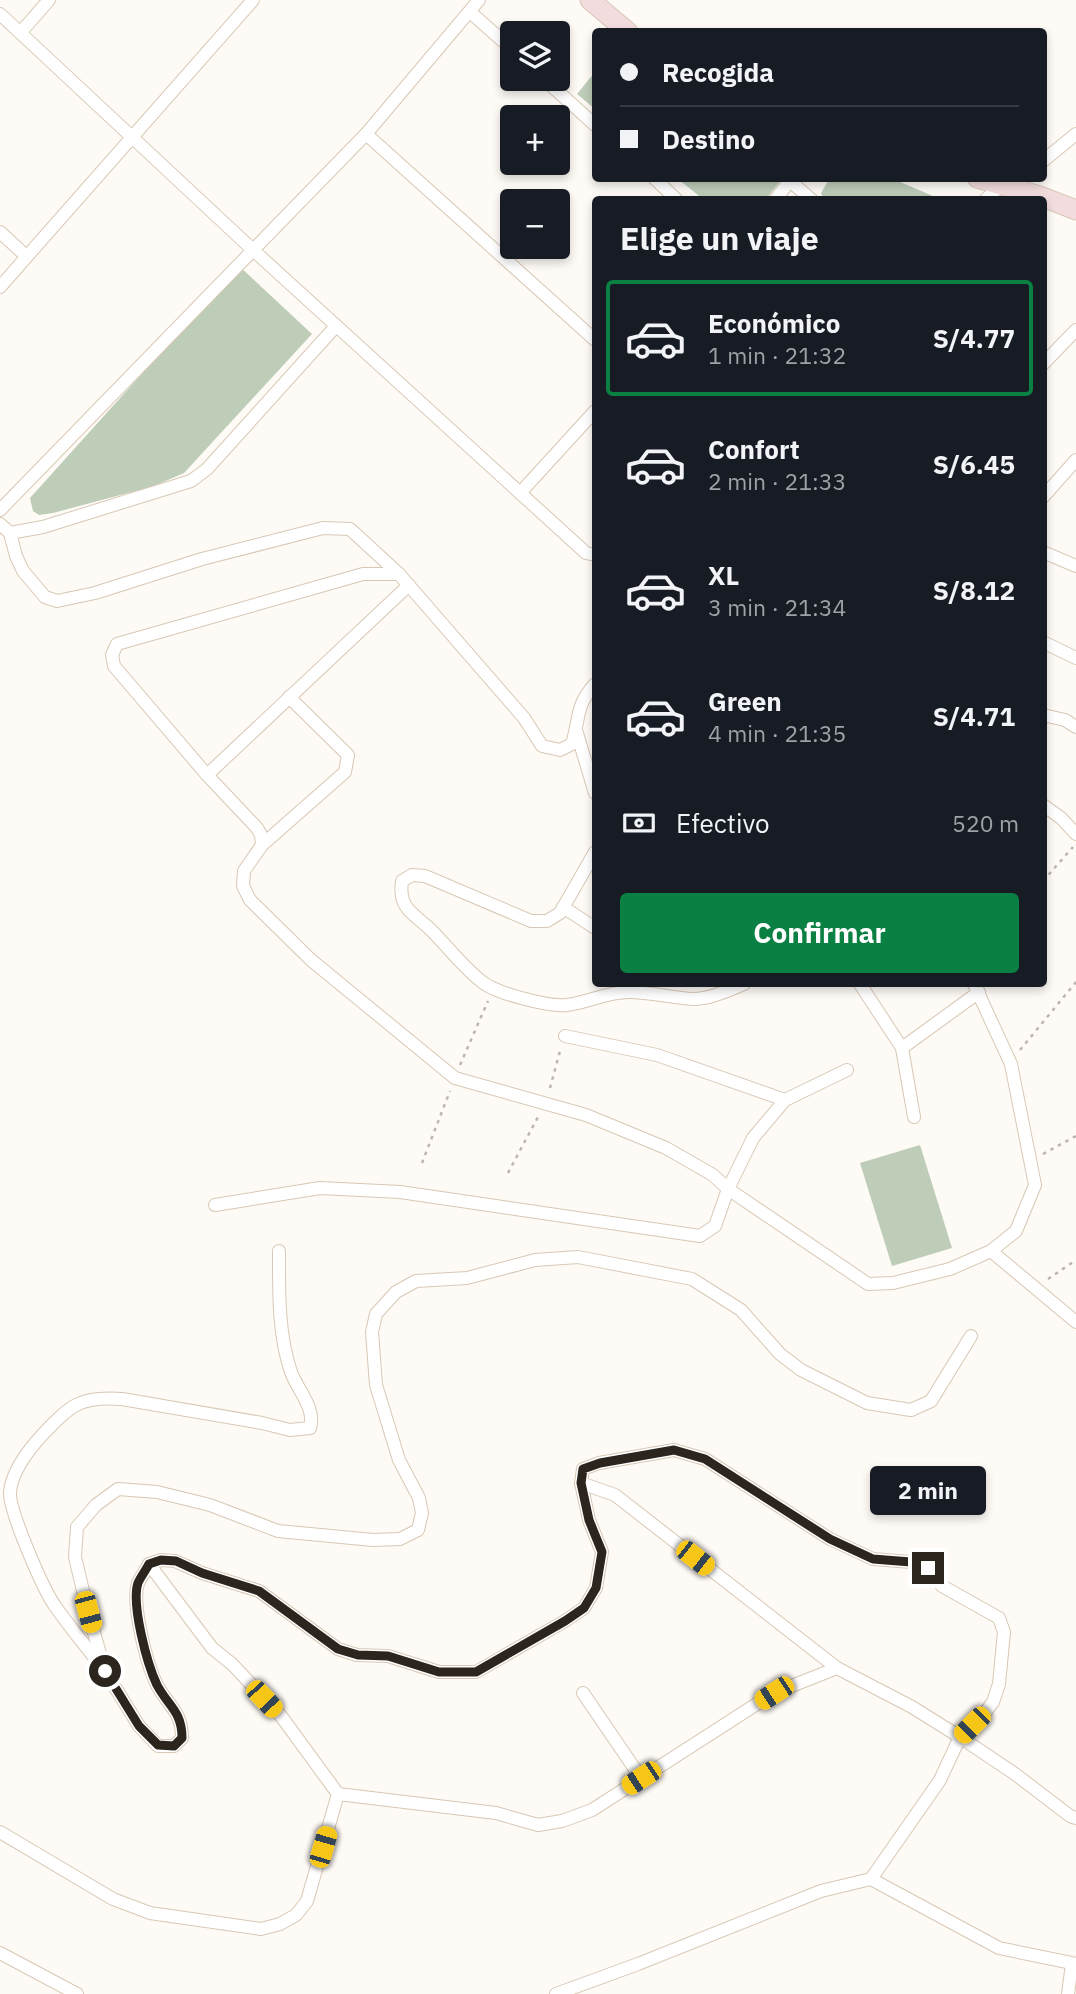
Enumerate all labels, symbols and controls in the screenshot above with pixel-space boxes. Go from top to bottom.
map controls [500,21,570,259]
button: layers [500,21,570,91]
text: Recogida [662,55,774,89]
button: + [500,105,570,175]
text: Destino [662,122,755,156]
button: − [500,189,570,259]
text: Elige un viaje [620,217,819,259]
text: Económico [708,306,840,340]
icon: car [624,307,687,370]
text: S/4.77 [933,321,1015,355]
text: 1 min · 21:32 [708,340,846,370]
text: Confort [708,432,800,466]
icon: car [624,433,687,496]
text: S/6.45 [933,447,1015,481]
text: 2 min · 21:33 [708,466,846,496]
text: XL [708,558,739,592]
icon: car [624,559,687,622]
text: S/8.12 [933,573,1015,607]
text: 3 min · 21:34 [708,592,846,622]
text: Green [708,684,782,718]
icon: car [624,685,687,748]
text: S/4.71 [933,699,1015,733]
text: 4 min · 21:35 [708,718,846,748]
icon: cash [620,804,658,842]
text: Efectivo [676,806,770,840]
text: 520 m [952,808,1019,838]
button: Confirmar [620,893,1019,973]
callout: 2 min [870,1466,986,1516]
text: 2 min [898,1475,958,1505]
car [672,1537,719,1579]
route end [912,1552,944,1584]
car [73,1589,104,1635]
route start [89,1655,121,1687]
car [751,1673,798,1713]
car [242,1676,287,1722]
car [950,1703,995,1747]
car [618,1758,665,1798]
car [308,1824,339,1870]

